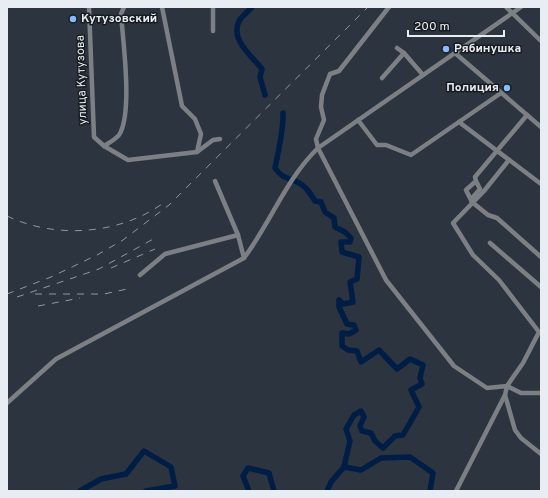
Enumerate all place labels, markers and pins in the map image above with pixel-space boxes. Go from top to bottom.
place label: Кутузовский [81,11,157,27]
marker: Кутузовский [68,14,78,24]
place label: Рябинушка [454,41,521,57]
marker: Рябинушка [441,44,451,54]
place label: Полиция [446,80,499,96]
marker: Полиция [502,83,512,93]

